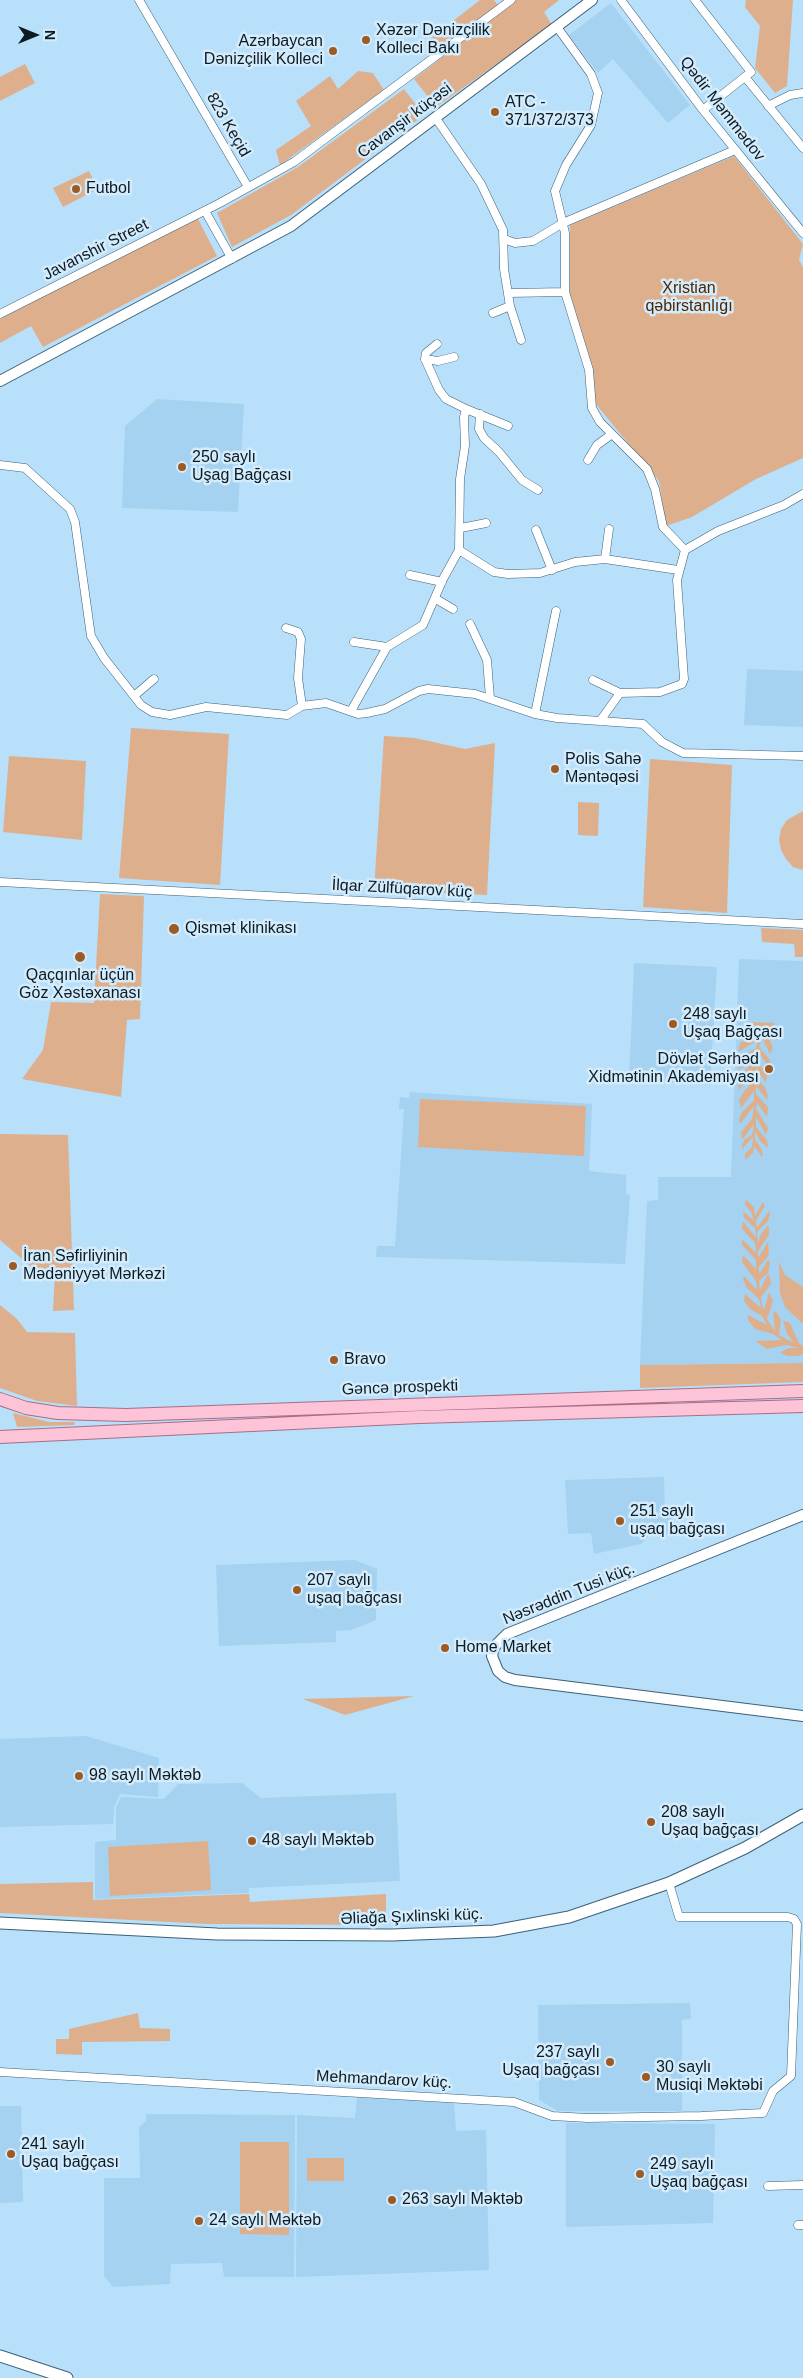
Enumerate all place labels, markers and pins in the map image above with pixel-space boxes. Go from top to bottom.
place label: Xəzər Dənizçilik Kolleci Bakı [376,21,490,59]
place label: Azərbaycan Dənizçilik Kolleci [204,32,323,70]
marker: Xəzər Dənizçilik Kolleci Bakı [360,34,372,46]
marker: Azərbaycan Dənizçilik Kolleci [327,45,339,57]
place label: ATC - 371/372/373 [505,93,594,131]
marker: ATC - 371/372/373 [489,106,501,118]
place label: Futbol [86,179,130,199]
marker: Futbol [70,183,82,195]
place label: 250 saylı Uşag Bağçası [192,448,292,486]
marker: 250 saylı Uşag Bağçası [176,461,188,473]
place label: Polis Sahə Məntəqəsi [565,750,641,788]
marker: Polis Sahə Məntəqəsi [549,763,561,775]
place label: Qismət klinikası [185,919,297,939]
marker: Qismət klinikası [167,922,181,936]
marker: Qaçqınlar üçün Göz Xəstəxanası [73,950,87,964]
place label: Qaçqınlar üçün Göz Xəstəxanası [19,966,141,1004]
place label: 248 saylı Uşaq Bağçası [683,1005,783,1043]
marker: 248 saylı Uşaq Bağçası [667,1018,679,1030]
place label: Dövlət Sərhəd Xidmətinin Akademiyası [588,1050,759,1088]
marker: Dövlət Sərhəd Xidmətinin Akademiyası [763,1063,775,1075]
place label: İran Səfirliyinin Mədəniyyət Mərkəzi [23,1247,165,1285]
marker: İran Səfirliyinin Mədəniyyət Mərkəzi [7,1260,19,1272]
place label: Bravo [344,1350,386,1370]
marker: Bravo [328,1354,340,1366]
place label: 251 saylı uşaq bağçası [630,1502,725,1540]
marker: 251 saylı uşaq bağçası [614,1515,626,1527]
place label: 207 saylı uşaq bağçası [307,1571,402,1609]
marker: 207 saylı uşaq bağçası [291,1584,303,1596]
place label: Home Market [455,1638,551,1658]
marker: Home Market [439,1642,451,1654]
place label: 98 saylı Məktəb [89,1766,201,1786]
marker: 98 saylı Məktəb [73,1770,85,1782]
place label: 208 saylı Uşaq bağçası [661,1803,759,1841]
marker: 208 saylı Uşaq bağçası [645,1816,657,1828]
place label: 48 saylı Məktəb [262,1831,374,1851]
marker: 48 saylı Məktəb [246,1835,258,1847]
place label: 237 saylı Uşaq bağçası [502,2043,600,2081]
marker: 237 saylı Uşaq bağçası [604,2056,616,2068]
place label: 30 saylı Musiqi Məktəbi [656,2058,763,2096]
marker: 30 saylı Musiqi Məktəbi [640,2071,652,2083]
place label: 241 saylı Uşaq bağçası [21,2135,119,2173]
marker: 241 saylı Uşaq bağçası [5,2148,17,2160]
place label: 249 saylı Uşaq bağçası [650,2155,748,2193]
marker: 249 saylı Uşaq bağçası [634,2168,646,2180]
place label: 263 saylı Məktəb [402,2190,523,2210]
marker: 263 saylı Məktəb [386,2194,398,2206]
place label: 24 saylı Məktəb [209,2211,321,2231]
marker: 24 saylı Məktəb [193,2215,205,2227]

